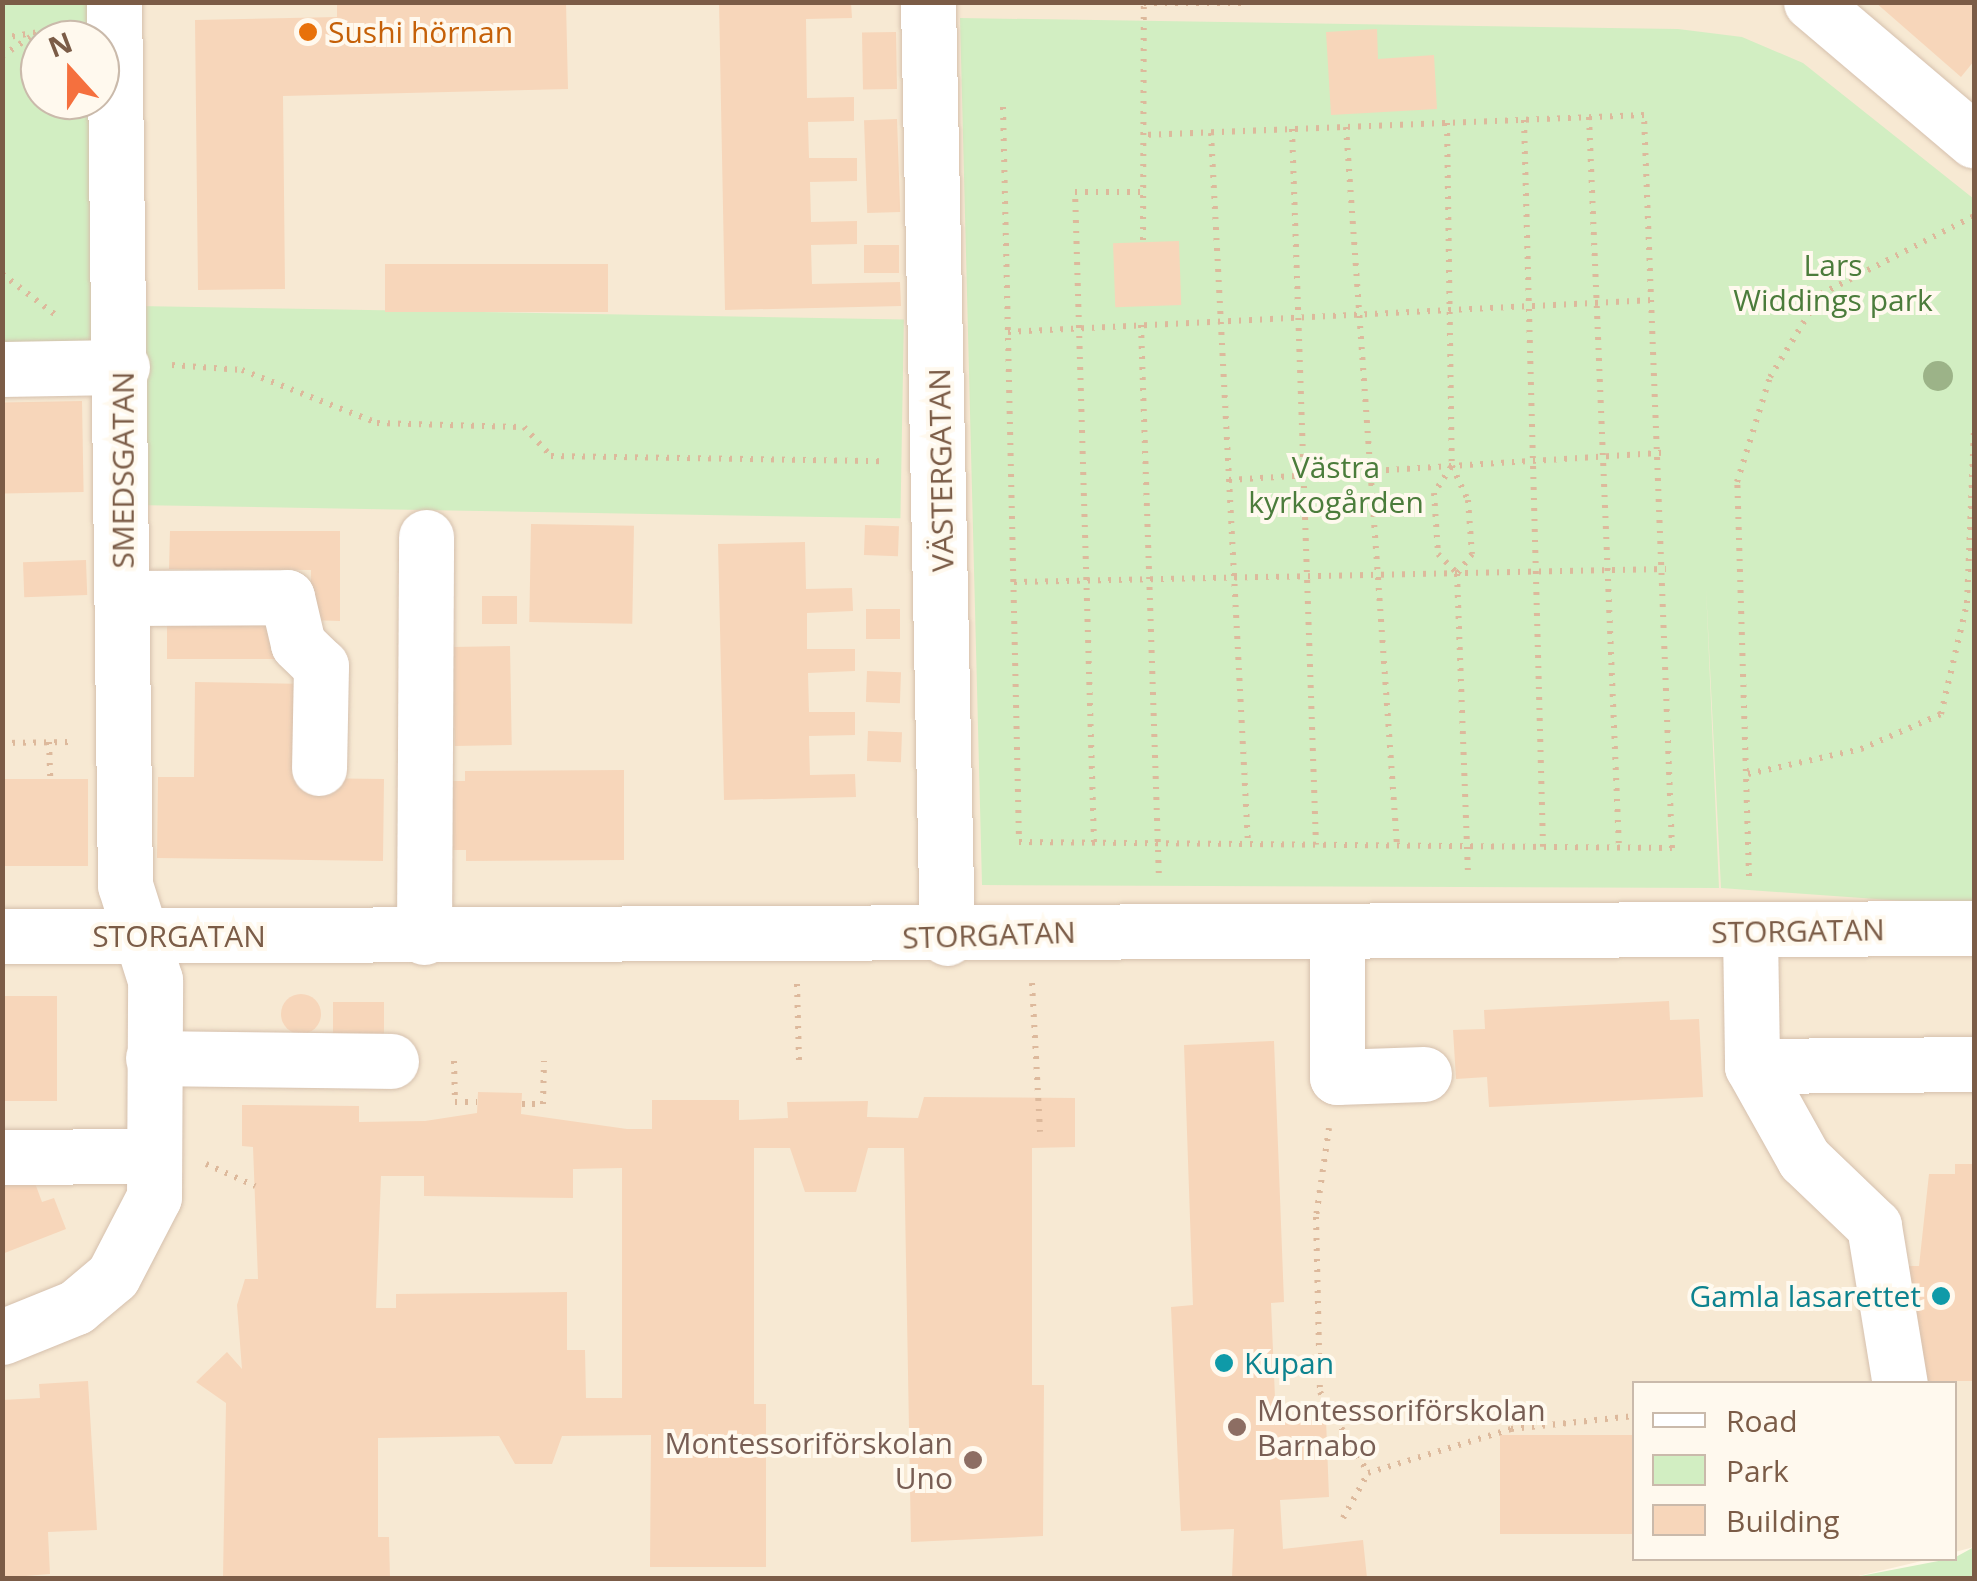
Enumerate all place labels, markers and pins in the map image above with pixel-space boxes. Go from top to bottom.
place label: Sushi hörnan [328,14,513,50]
marker: Sushi hörnan [297,21,319,43]
place label: Gamla lasarettet [1689,1278,1921,1314]
marker: Gamla lasarettet [1930,1285,1952,1307]
place label: Kupan [1244,1345,1334,1381]
marker: Kupan [1213,1352,1235,1374]
place label: Montessoriförskolan Barnabo [1257,1392,1546,1462]
marker: Montessoriförskolan Barnabo [1226,1416,1248,1438]
place label: Montessoriförskolan Uno [664,1425,953,1496]
marker: Montessoriförskolan Uno [962,1449,984,1471]

